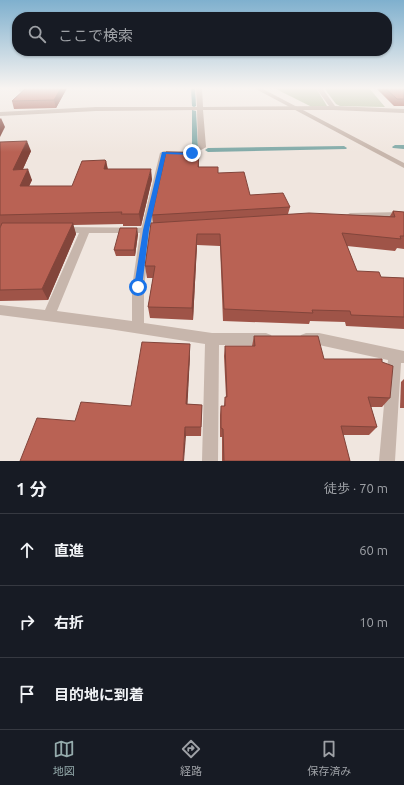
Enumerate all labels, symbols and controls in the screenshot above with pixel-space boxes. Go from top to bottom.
search box [12,12,392,56]
icon: search [26,23,48,45]
text: ここで検索 [58,27,133,44]
route end [183,144,201,162]
route start [129,278,147,296]
text: 1 分 [16,479,47,498]
text: 徒歩 · 70 m [324,481,388,495]
icon: ahead [16,539,38,561]
text: 直進 [54,542,84,559]
text: 60 m [359,543,388,557]
icon: right [16,611,38,633]
text: 右折 [54,614,84,631]
text: 10 m [359,615,388,629]
icon: arrive [16,683,38,705]
text: 目的地に到着 [54,686,144,703]
tab: 地図 [53,738,75,778]
tab: 経路 [180,738,202,778]
tab: 保存済み [307,738,351,778]

